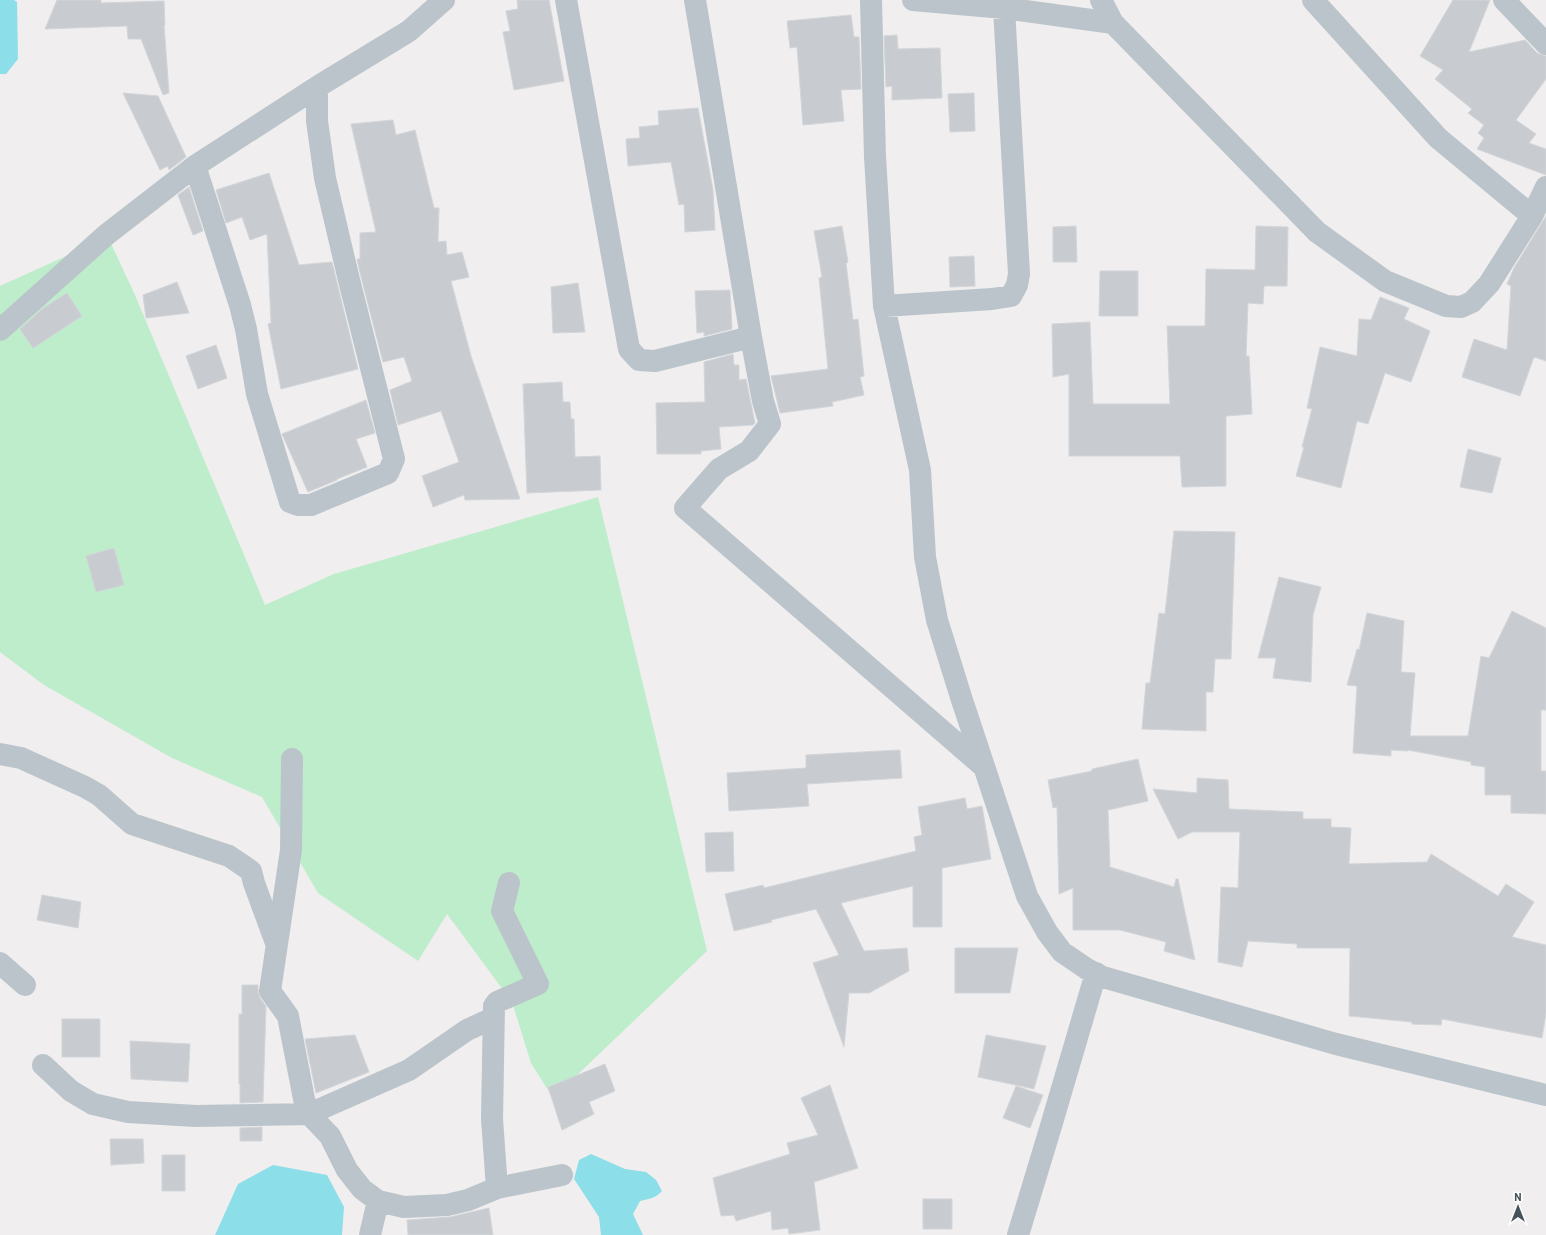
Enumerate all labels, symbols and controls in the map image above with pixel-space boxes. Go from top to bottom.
north arrow [1498,1187,1538,1227]
text: N [1514,1190,1522,1203]

